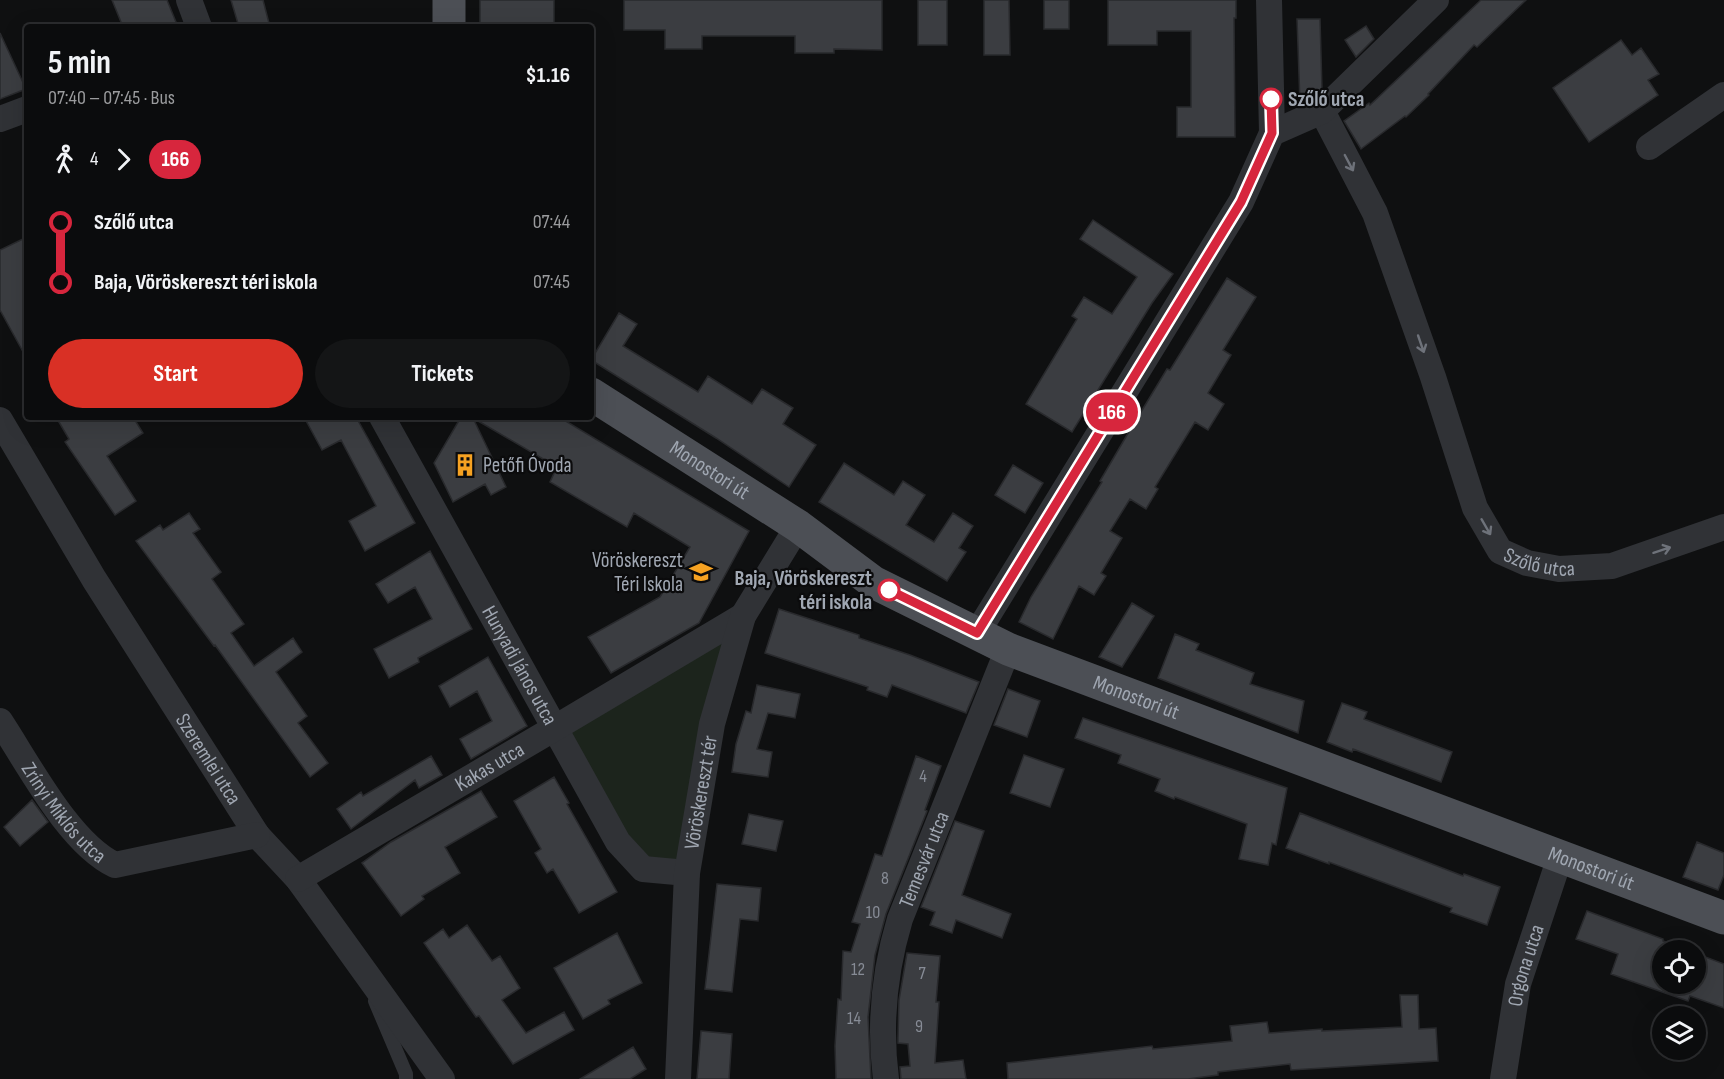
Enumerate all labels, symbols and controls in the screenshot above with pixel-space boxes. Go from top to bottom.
text: 5 min [48,43,111,83]
text: $1.16 [525,62,570,89]
text: 07:40 – 07:45 · Bus [48,86,175,110]
place label: Szőlő utca [1288,87,1364,112]
marker: Szőlő utca [1260,88,1282,110]
icon: walk [48,143,81,176]
icon: forward [107,143,140,176]
text: 4 [90,147,98,171]
text: 166 [161,147,189,172]
one-way arrow [1343,154,1355,171]
text: Szőlő utca [94,209,174,236]
text: 07:44 [533,210,570,234]
text: Baja, Vöröskereszt téri iskola [94,269,317,296]
text: 07:45 [533,270,570,294]
one-way arrow [1417,334,1428,353]
button: Start [48,339,303,408]
button: Tickets [315,339,570,408]
line badge: 166 [1078,392,1146,432]
text: 166 [1098,400,1126,425]
street label: Monostori út [665,435,755,505]
building icon: Petőfi Óvoda [452,452,478,478]
place label: Petőfi Óvoda [483,453,572,478]
one-way arrow [1481,518,1493,535]
street label: Szőlő utca [1500,542,1575,582]
one-way arrow [1652,543,1671,554]
place label: Vöröskereszt Téri Iskola [592,548,683,597]
school or university icon: Vöröskereszt Téri Iskola [688,559,714,585]
place label: Baja, Vöröskereszt téri iskola [735,566,872,615]
marker: Baja, Vöröskereszt téri iskola [878,579,900,601]
street label: Hunyadi János utca [477,601,563,729]
street label: Monostori út [1090,670,1183,725]
street label: Szeremlei utca [170,709,247,809]
street label: Vöröskereszt tér [679,734,722,851]
street label: Kakas utca [450,737,528,797]
street label: Zrínyi Miklós utca [16,758,111,868]
house number: 4 [919,766,927,787]
street label: Temesvár utca [893,808,954,911]
street label: Monostori út [1545,841,1638,896]
house number: 8 [881,868,889,889]
house number: 10 [866,902,880,923]
street label: Orgona utca [1502,921,1549,1008]
map controls [1652,940,1706,1060]
button: locate [1652,940,1706,994]
house number: 12 [851,959,865,980]
house number: 7 [918,963,926,984]
button: layers [1652,1006,1706,1060]
house number: 14 [847,1008,861,1029]
house number: 9 [915,1016,923,1037]

